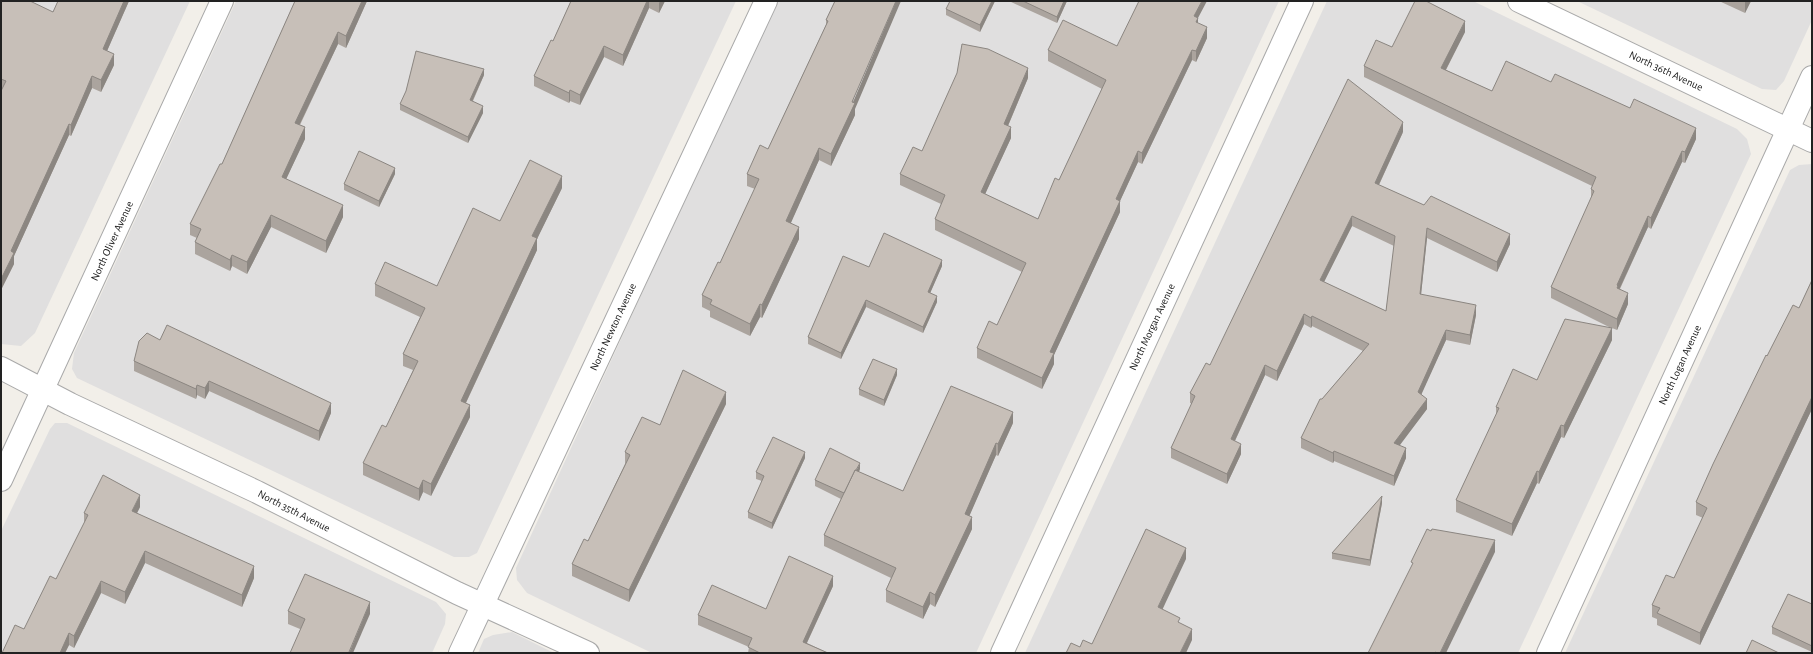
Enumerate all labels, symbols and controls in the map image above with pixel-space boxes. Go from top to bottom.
street label: North 36th Avenue [1627,49,1705,93]
street label: North Oliver Avenue [89,199,135,283]
street label: North Newton Avenue [588,282,638,372]
street label: North Morgan Avenue [1127,282,1177,372]
street label: North Logan Avenue [1657,323,1703,407]
street label: North 35th Avenue [256,488,332,534]

